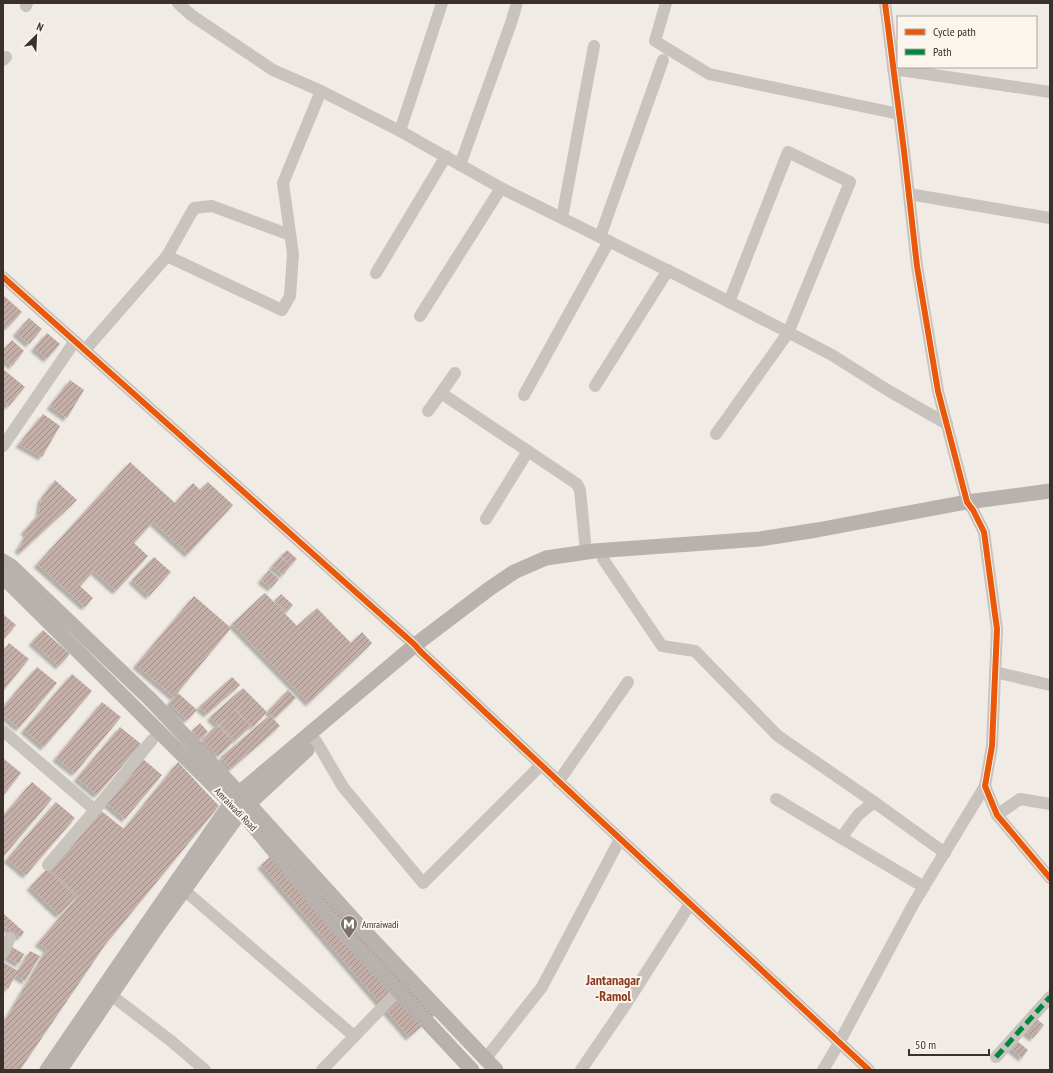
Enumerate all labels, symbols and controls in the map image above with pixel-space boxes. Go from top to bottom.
north arrow [16,16,56,56]
legend [897,16,1037,68]
text: N [35,19,46,34]
text: Cycle path [933,24,976,39]
text: Path [933,44,951,59]
street label: Amraiwadi Road [212,785,260,834]
metro station icon: Amraiwadi [339,914,359,939]
place label: Amraiwadi [362,918,399,931]
district label: Jantanagar -Ramol [585,971,641,1005]
scale bar [909,1031,989,1057]
text: 50 m [915,1037,936,1052]

